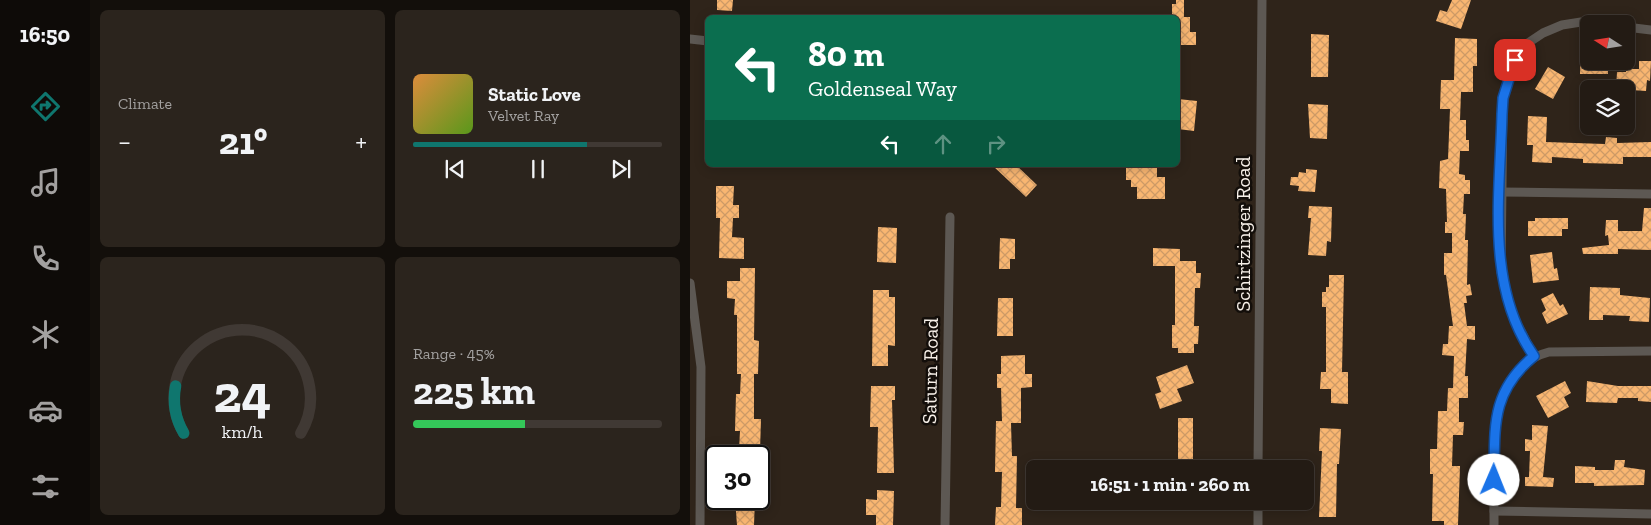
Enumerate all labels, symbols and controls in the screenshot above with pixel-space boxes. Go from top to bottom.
north arrow [1580,15,1635,70]
map controls [1580,15,1635,135]
text: 16:50 [20,21,70,48]
text: 80 m [808,33,884,75]
icon: left [725,35,790,100]
pin [1494,39,1536,81]
icon: arrive [1501,46,1529,74]
text: Goldenseal Way [808,75,957,102]
button: layers [1580,80,1635,135]
text: Static Love [488,83,581,106]
icon: directions [28,89,63,124]
text: Climate [118,94,172,113]
text: Velvet Ray [488,106,559,125]
text: 21° [219,118,268,164]
text: − [118,125,131,158]
text: + [355,125,367,158]
icon: left [876,130,904,158]
icon: ahead [929,130,957,158]
icon: right [982,130,1010,158]
icon: previous [441,155,469,183]
icon: pause [524,155,552,183]
icon: next [607,155,635,183]
street label: Schirtzinger Road [1231,157,1255,311]
icon: music [28,165,63,200]
icon: phone [28,241,63,276]
icon: climate [28,317,63,352]
street label: Saturn Road [917,318,943,424]
text: Range · 45% [413,344,495,363]
text: 24 [214,363,271,425]
text: 225 km [413,368,535,414]
icon: car [28,393,63,428]
text: km/h [222,421,263,443]
speed limit sign: 30 [705,445,770,510]
position arrow [1467,453,1519,505]
icon: filters [28,469,63,504]
text: 16:51 · 1 min · 260 m [1090,473,1250,496]

